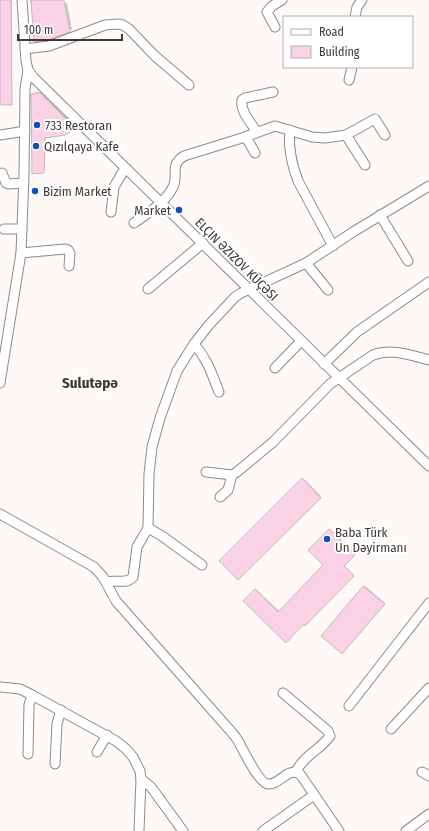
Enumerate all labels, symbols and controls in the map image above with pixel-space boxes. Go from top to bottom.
scale bar [18,16,122,42]
legend [283,16,413,68]
text: 100 m [24,23,53,37]
text: Road [319,25,344,39]
text: Building [319,45,360,59]
place label: 733 Restoran [45,118,112,133]
marker: 733 Restoran [32,120,42,130]
place label: Qızılqaya Kafe [44,139,119,154]
marker: Qızılqaya Kafe [31,141,41,151]
place label: Bizim Market [43,184,112,199]
marker: Bizim Market [30,186,40,196]
place label: Market [134,203,172,218]
marker: Market [174,205,184,215]
street label: ELÇIN ƏZIZOV KÜÇƏSI [192,214,282,304]
district label: Sulutəpə [62,374,118,392]
place label: Baba Türk Un Dəyirmanı [335,525,407,555]
marker: Baba Türk Un Dəyirmanı [322,534,332,544]

